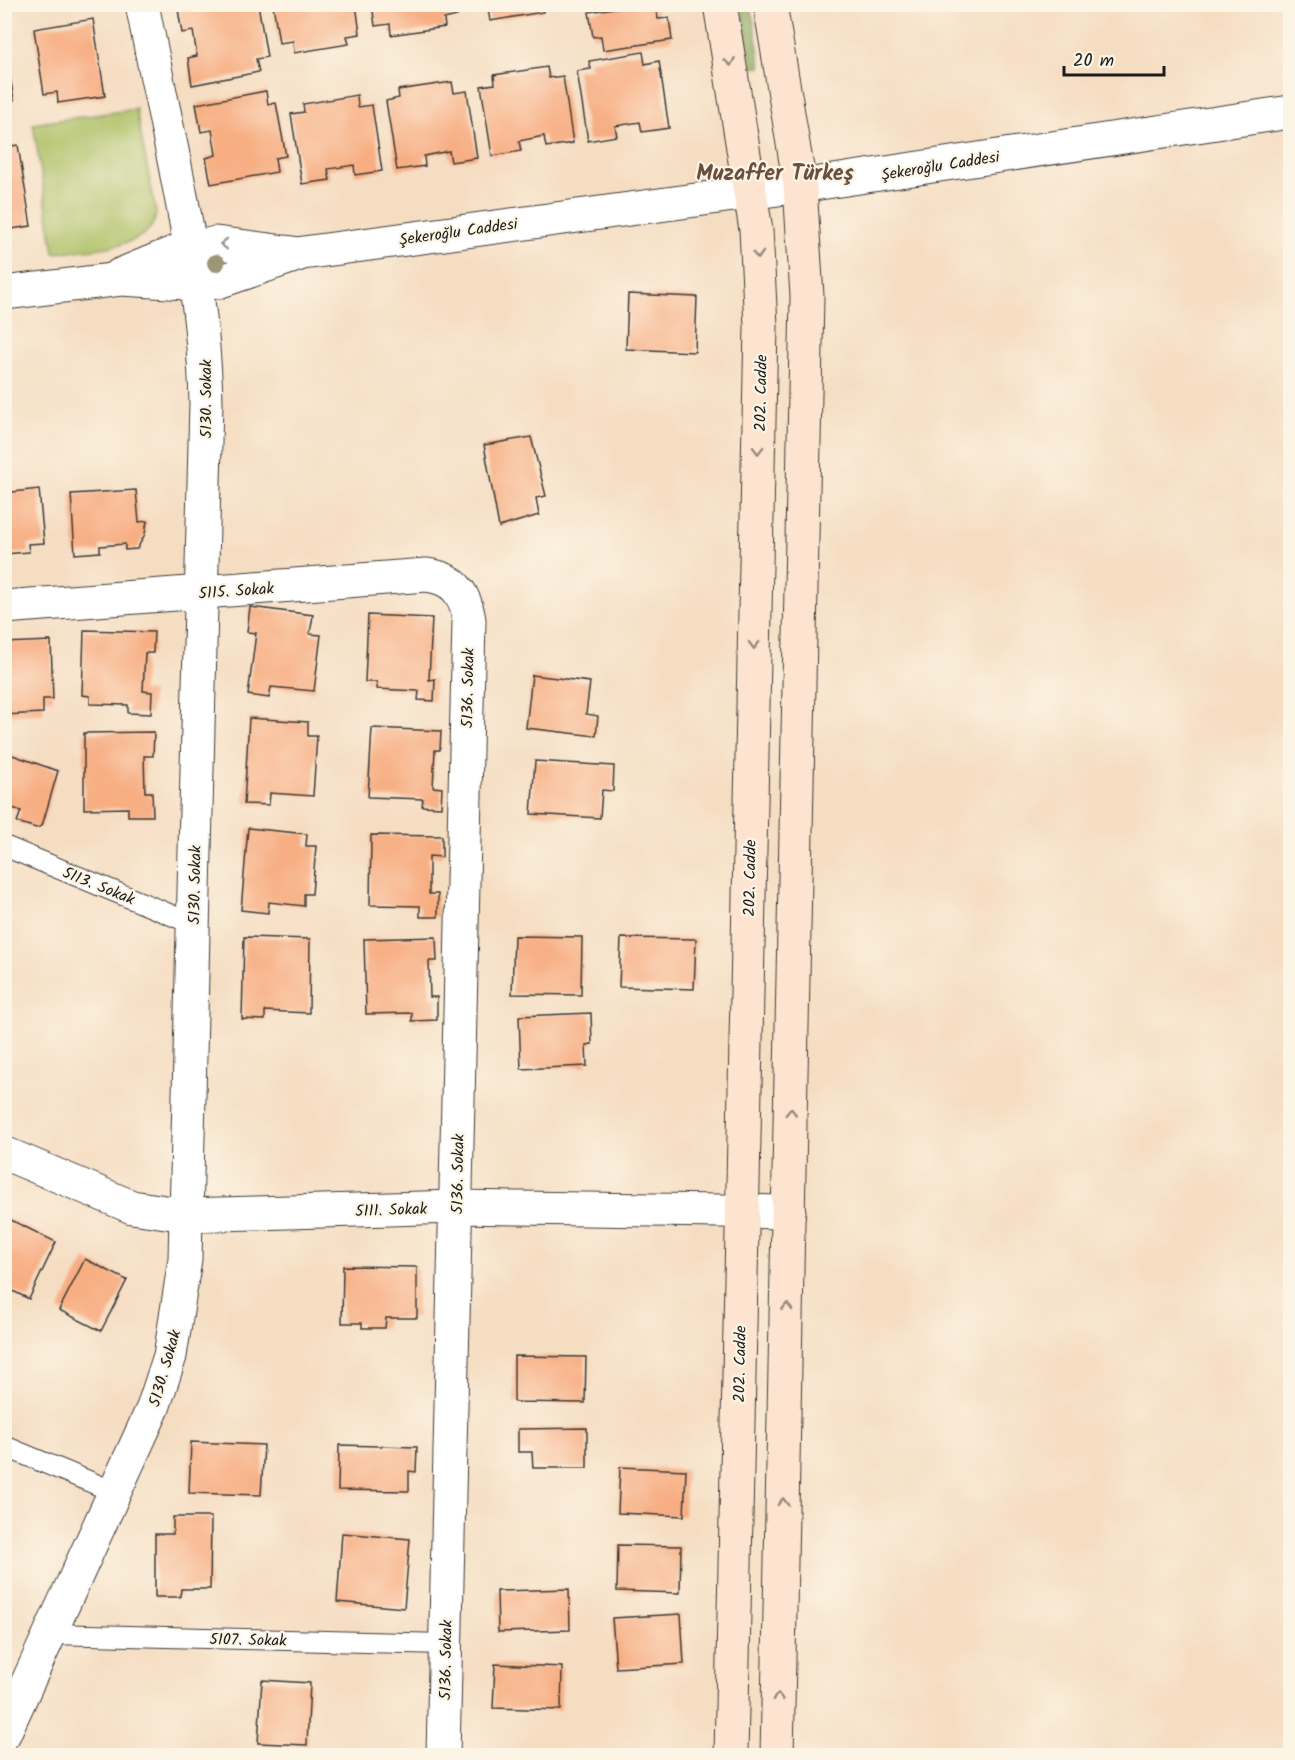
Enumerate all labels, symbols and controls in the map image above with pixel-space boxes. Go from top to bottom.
scale bar [1064,39,1164,77]
text: 20 m [1073,47,1114,76]
one-way arrow [723,57,736,67]
street label: Şekeroğlu Caddesi [879,145,1002,188]
district label: Muzaffer Türkeş [696,157,855,192]
street label: Şekeroğlu Caddesi [397,212,520,253]
one-way arrow [220,238,229,250]
one-way arrow [751,250,764,260]
street label: 202. Cadde [748,354,775,432]
street label: 5130. Sokak [194,359,219,439]
one-way arrow [752,445,765,454]
street label: 5115. Sokak [197,576,275,607]
one-way arrow [748,640,761,649]
street label: 5136. Sokak [455,647,482,728]
street label: 202. Cadde [737,839,764,917]
street label: 5130. Sokak [182,845,209,925]
street label: 5113. Sokak [58,861,139,912]
one-way arrow [785,1108,797,1117]
street label: 5136. Sokak [445,1133,472,1214]
street label: 5111. Sokak [355,1197,428,1224]
one-way arrow [781,1303,793,1312]
street label: 202. Cadde [727,1325,754,1403]
street label: 5130. Sokak [143,1326,189,1410]
one-way arrow [776,1498,789,1507]
street label: 5136. Sokak [433,1619,460,1700]
street label: 5107. Sokak [209,1627,287,1654]
one-way arrow [772,1693,785,1702]

